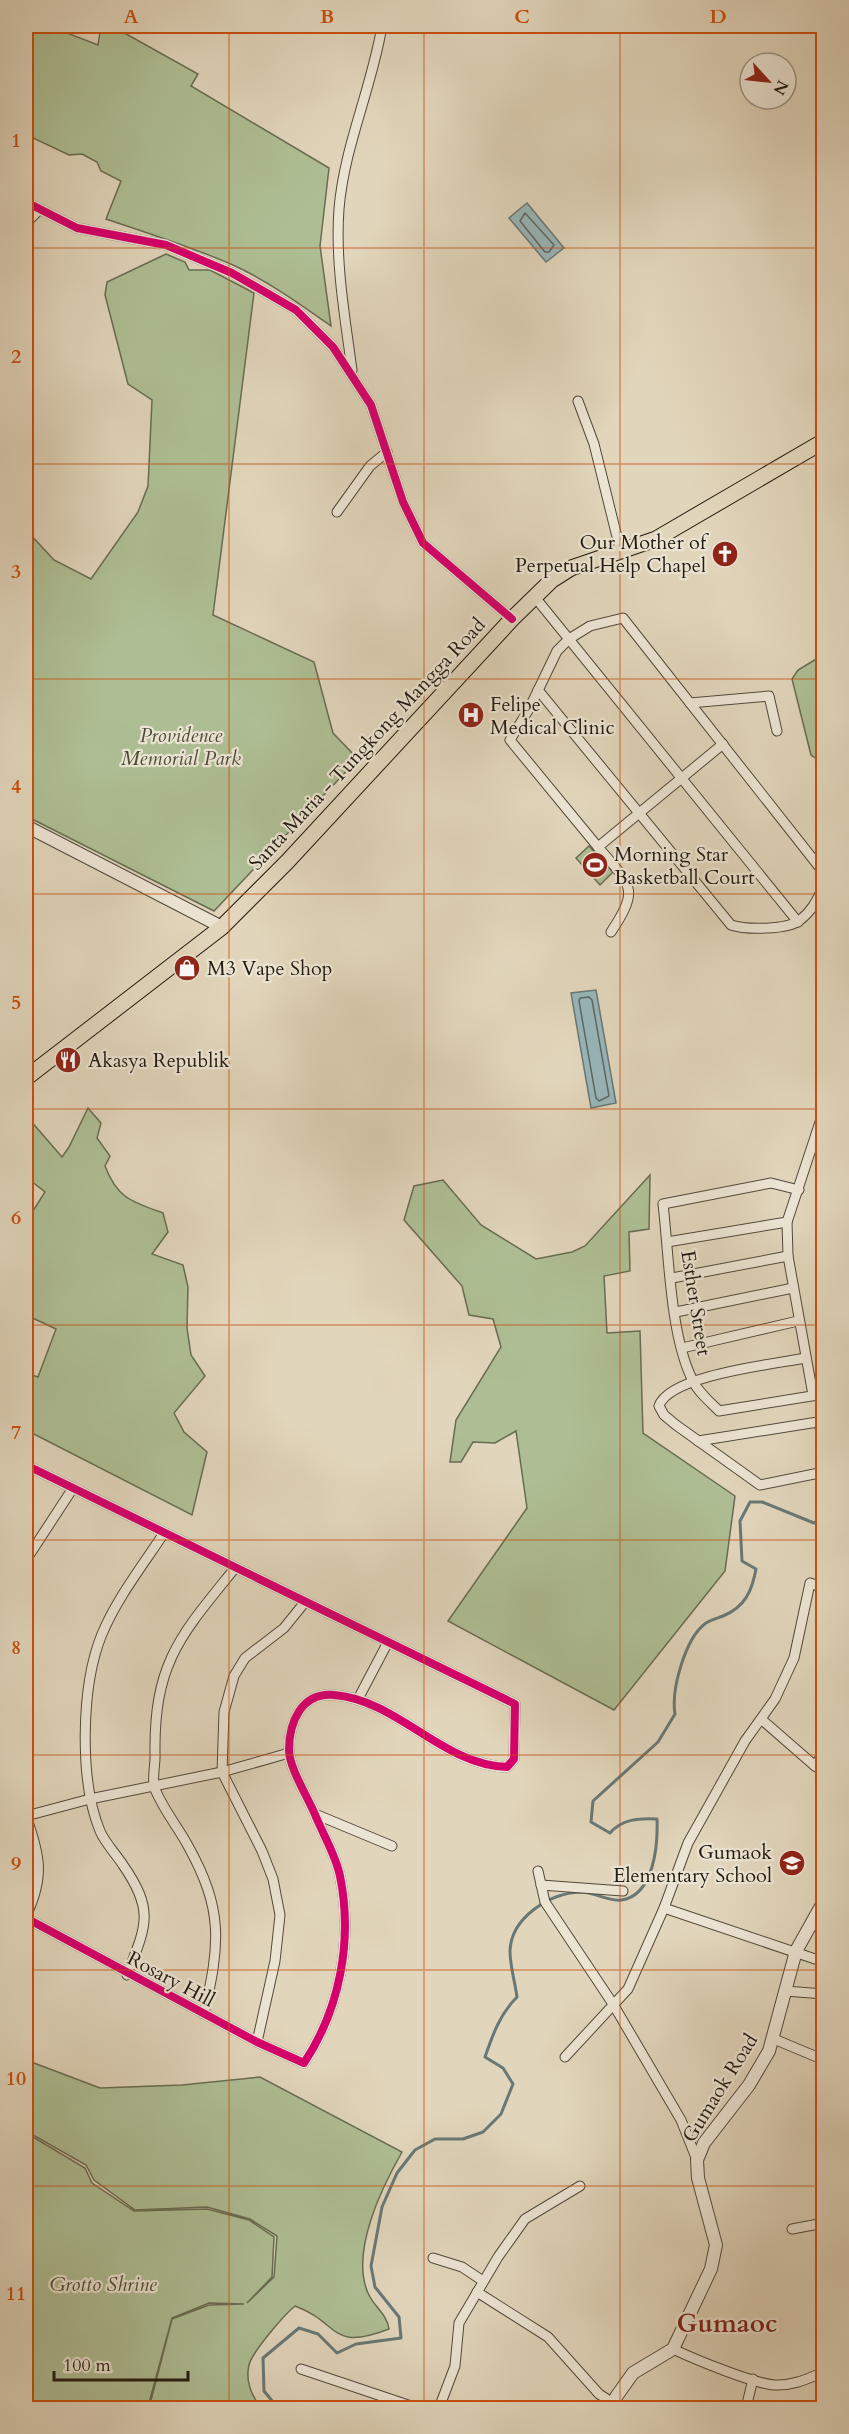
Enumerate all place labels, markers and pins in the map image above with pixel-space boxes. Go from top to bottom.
place label: Our Mother of Perpetual Help Chapel [515,529,709,579]
church icon: Our Mother of Perpetual Help Chapel [710,539,740,569]
place label: Felipe Medical Clinic [490,691,615,741]
hospital icon: Felipe Medical Clinic [456,700,486,730]
place label: Morning Star Basketball Court [614,841,755,891]
sports icon: Morning Star Basketball Court [580,850,610,880]
shop icon: M3 Vape Shop [172,953,202,983]
place label: M3 Vape Shop [207,955,332,982]
restaurant icon: Akasya Republik [53,1045,83,1075]
place label: Akasya Republik [88,1047,230,1074]
place label: Gumaok Elementary School [613,1839,772,1889]
school or university icon: Gumaok Elementary School [777,1848,807,1878]

